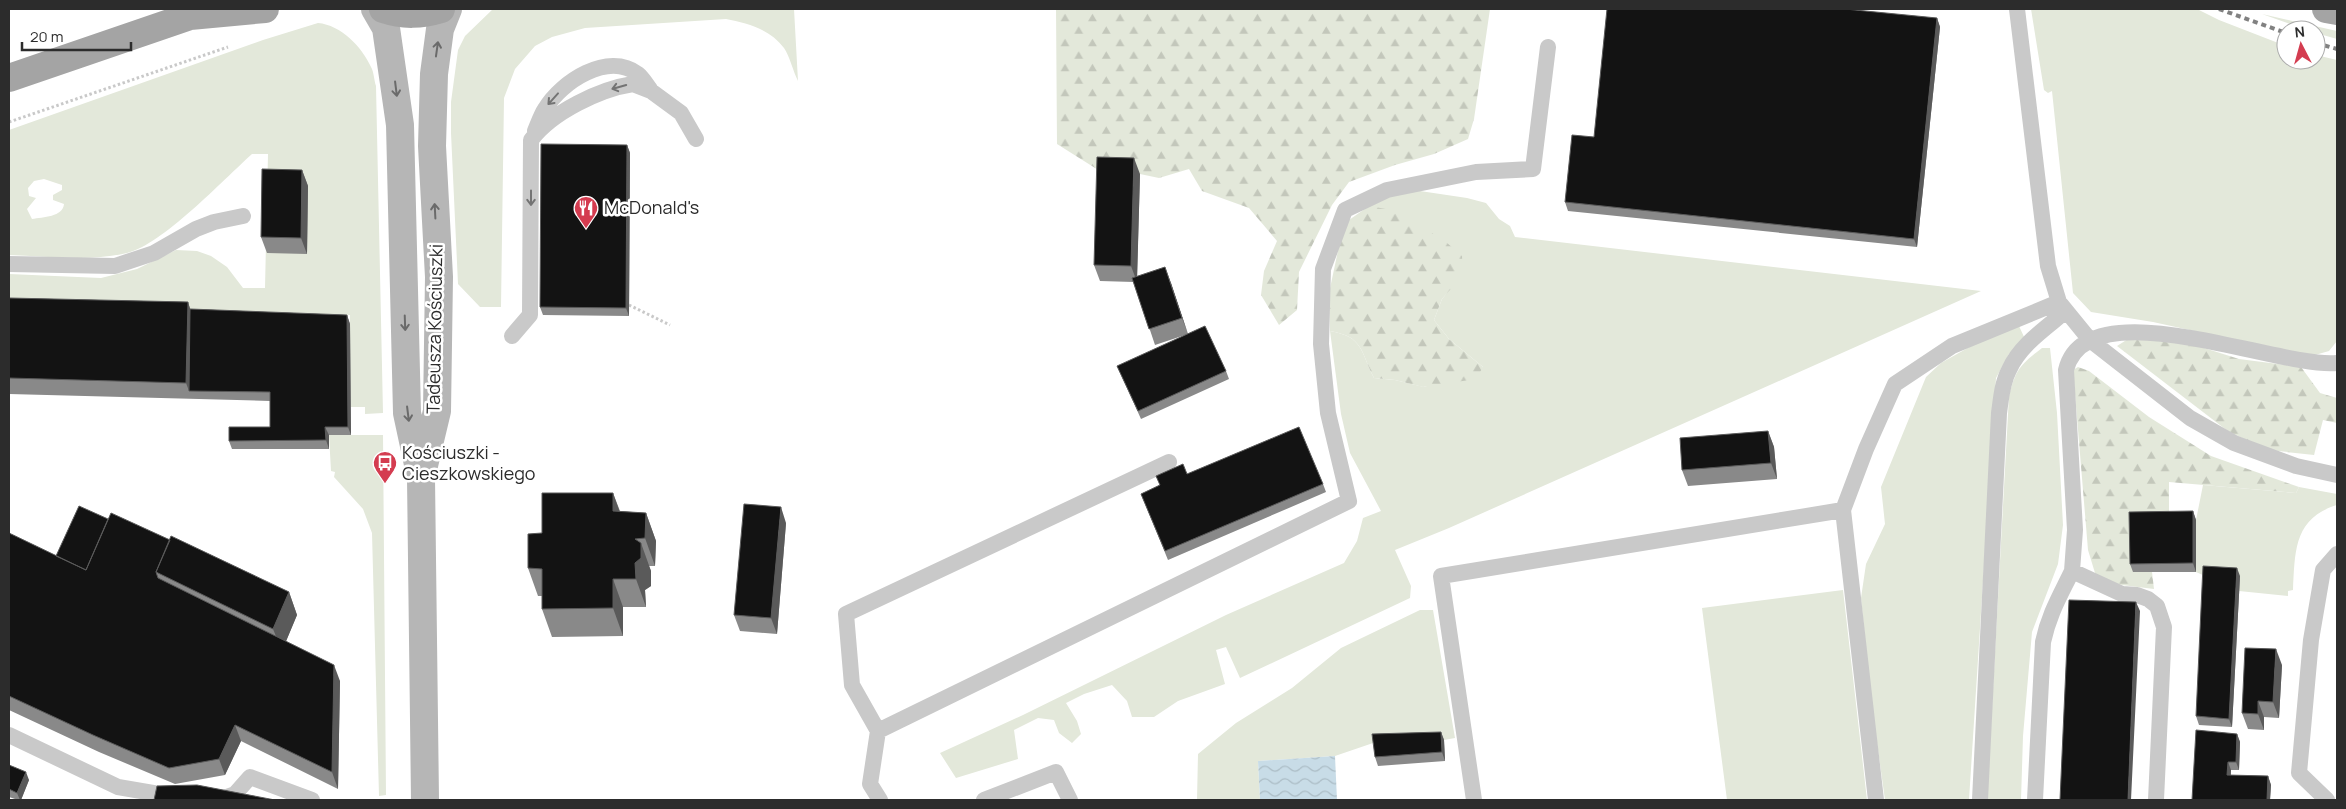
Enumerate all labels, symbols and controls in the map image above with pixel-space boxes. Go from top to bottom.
scale bar [22,20,131,52]
north arrow [2276,20,2326,70]
text: N [2294,22,2306,42]
text: 20 m [30,26,63,47]
one-way arrow [432,41,442,57]
one-way arrow [391,81,401,97]
one-way arrow [611,83,627,93]
one-way arrow [547,93,559,106]
one-way arrow [526,190,536,206]
restaurant icon: McDonald's [573,195,599,229]
place label: McDonald's [604,195,699,219]
one-way arrow [431,204,440,220]
street label: Tadeusza Kościuszki [421,244,447,414]
one-way arrow [400,314,410,331]
one-way arrow [403,405,413,421]
place label: Kościuszki - Cieszkowskiego [402,440,535,485]
bus stop icon: Kościuszki - Cieszkowskiego [372,450,398,484]

